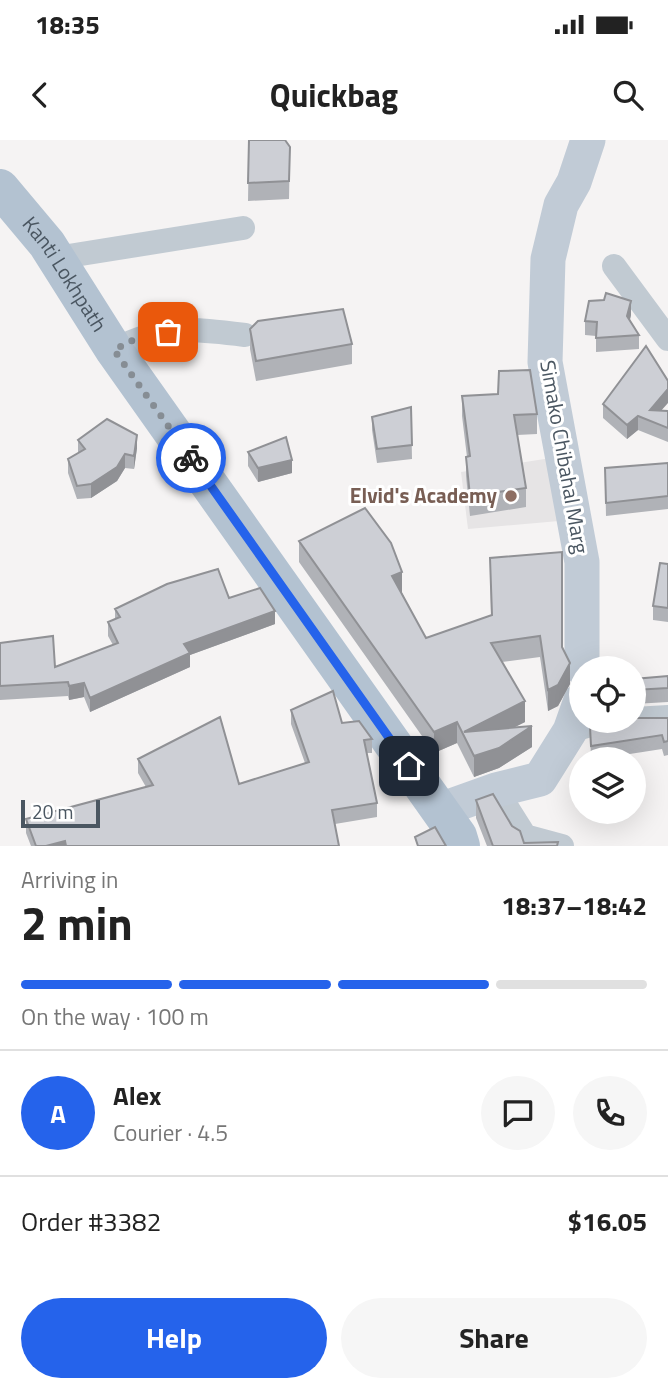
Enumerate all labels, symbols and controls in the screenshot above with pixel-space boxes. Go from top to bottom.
text: 18:35 [35,5,100,44]
text: Quickbag [270,71,398,119]
icon: back [21,76,59,114]
icon: search [609,76,647,114]
street label: Kanti Lokhpath [15,209,116,338]
pin [138,302,198,362]
icon: bag [149,313,187,351]
street label: Simako Chibahal Marg [532,358,598,556]
courier [156,423,226,493]
icon: bike [172,439,210,477]
place label: Elvid's Academy [350,479,497,511]
marker: Elvid's Academy [503,488,519,504]
map controls [569,656,646,824]
button: locate [569,656,646,733]
pin [379,736,439,796]
icon: home [390,747,428,785]
button: layers [569,747,646,824]
scale bar [21,797,100,829]
text: 20 m [32,797,73,826]
text: Arriving in [21,862,118,897]
text: 18:37–18:42 [501,886,647,925]
text: 2 min [21,888,133,958]
text: On the way · 100 m [21,999,209,1034]
text: Alex [113,1076,161,1115]
button: chat [481,1076,555,1150]
button: phone [573,1076,647,1150]
text: A [50,1094,66,1133]
text: Courier · 4.5 [113,1115,228,1150]
text: Order #3382 [21,1202,161,1241]
text: $16.05 [568,1202,647,1241]
button: Help [21,1298,327,1378]
button: Share [341,1298,647,1378]

